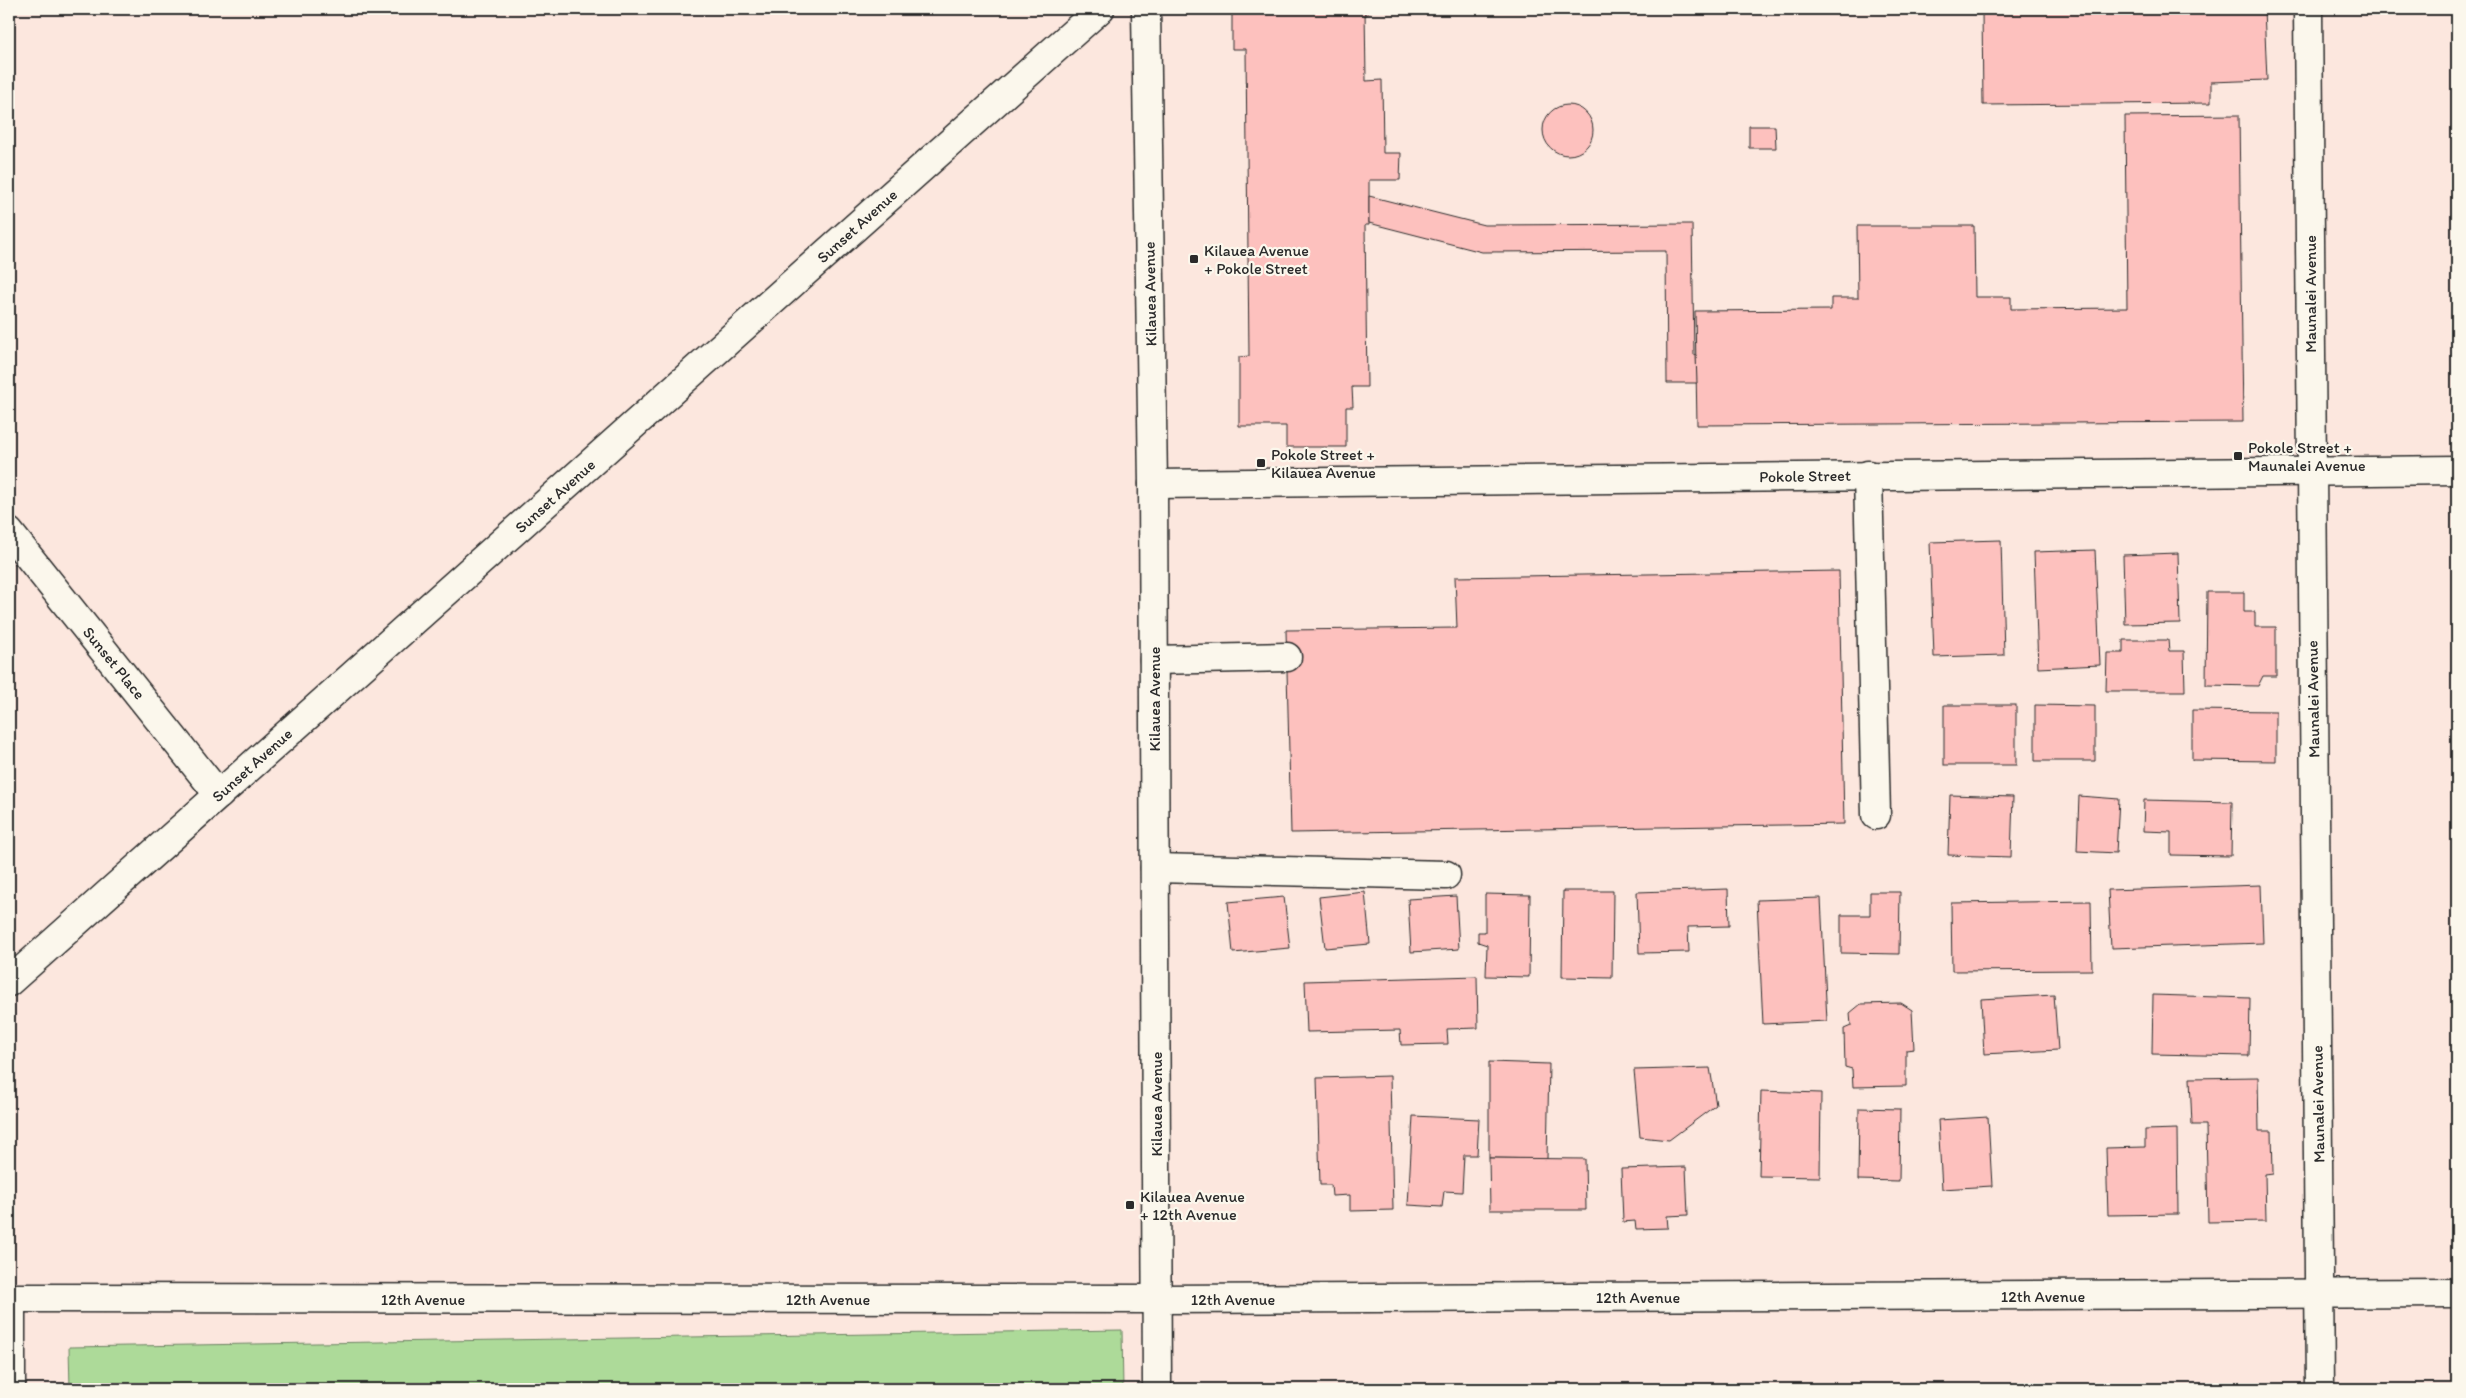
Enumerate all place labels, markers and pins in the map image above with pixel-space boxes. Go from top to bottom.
place label: Kilauea Avenue + Pokole Street [1204,241,1309,278]
marker: Kilauea Avenue + Pokole Street [1188,253,1200,265]
place label: Pokole Street + Maunalei Avenue [2248,438,2366,475]
place label: Pokole Street + Kilauea Avenue [1271,445,1376,482]
marker: Pokole Street + Maunalei Avenue [2232,450,2244,462]
marker: Pokole Street + Kilauea Avenue [1255,457,1267,469]
place label: Kilauea Avenue + 12th Avenue [1140,1187,1245,1224]
marker: Kilauea Avenue + 12th Avenue [1124,1199,1136,1211]

